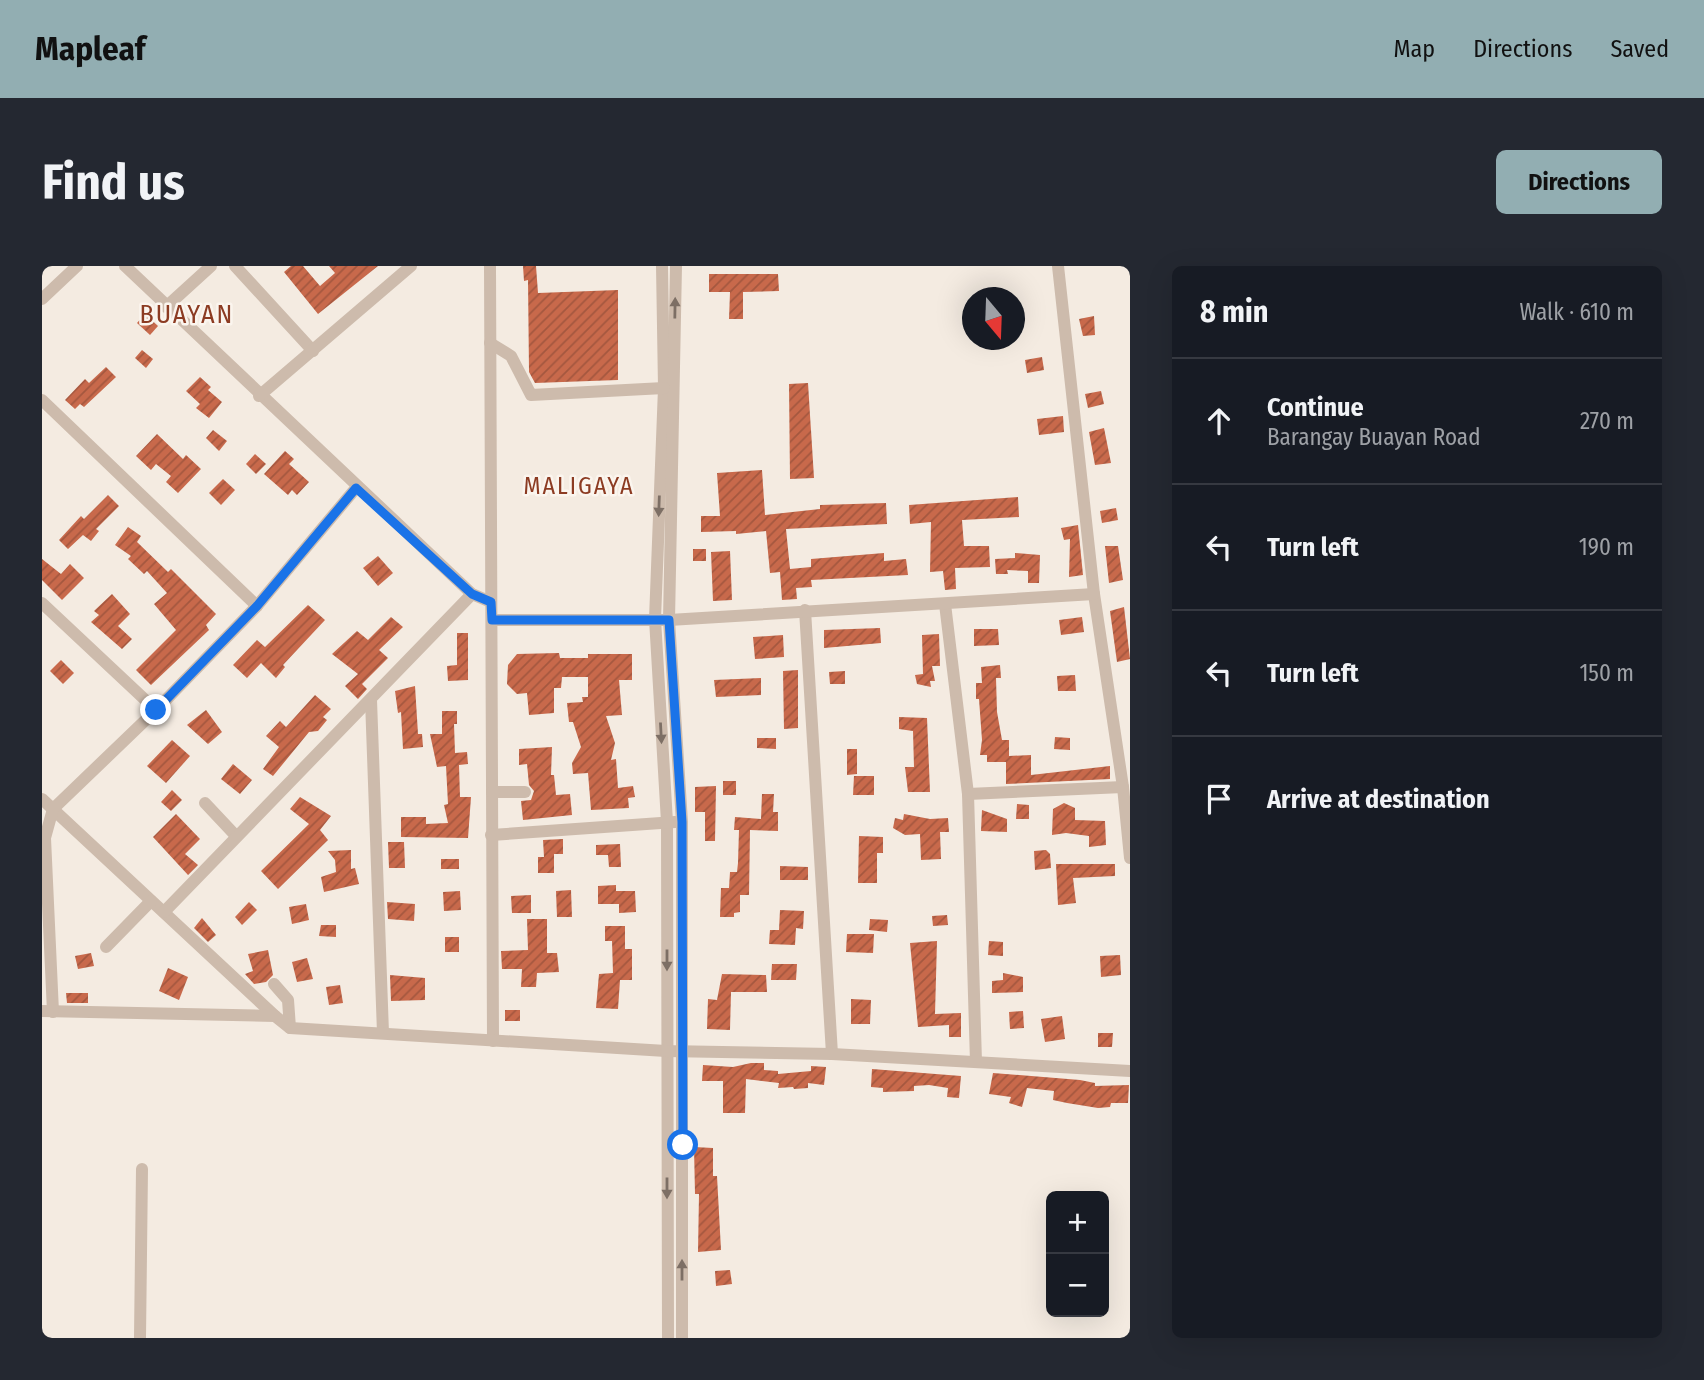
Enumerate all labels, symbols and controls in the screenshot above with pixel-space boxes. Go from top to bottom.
text: Mapleaf [35,29,146,69]
text: Map [1394,35,1435,63]
text: Directions [1473,35,1572,63]
text: Saved [1610,35,1669,63]
button: Directions [1496,150,1662,214]
text: Find us [42,153,185,212]
north arrow [962,287,1025,350]
text: 8 min [1200,294,1268,330]
one-way arrow [669,296,681,318]
text: Walk · 610 m [1520,298,1634,326]
district label: BUAYAN [140,299,234,330]
text: Continue [1267,392,1364,423]
icon: ahead [1200,402,1238,440]
text: 270 m [1580,407,1634,435]
text: Barangay Buayan Road [1267,423,1480,451]
district label: MALIGAYA [523,472,635,500]
one-way arrow [654,495,665,517]
icon: left [1200,528,1238,566]
text: Turn left [1267,532,1359,563]
text: 190 m [1579,533,1634,561]
icon: left [1200,654,1238,692]
text: Turn left [1267,658,1359,689]
text: 150 m [1579,659,1634,687]
route end [140,694,171,725]
one-way arrow [656,722,667,744]
icon: arrive [1200,780,1238,818]
text: Arrive at destination [1267,784,1490,815]
one-way arrow [661,949,673,971]
route start [667,1129,698,1160]
one-way arrow [661,1177,673,1199]
map controls [1046,1191,1109,1317]
button: + [1046,1191,1109,1254]
button: − [1046,1254,1109,1317]
one-way arrow [677,1259,688,1281]

